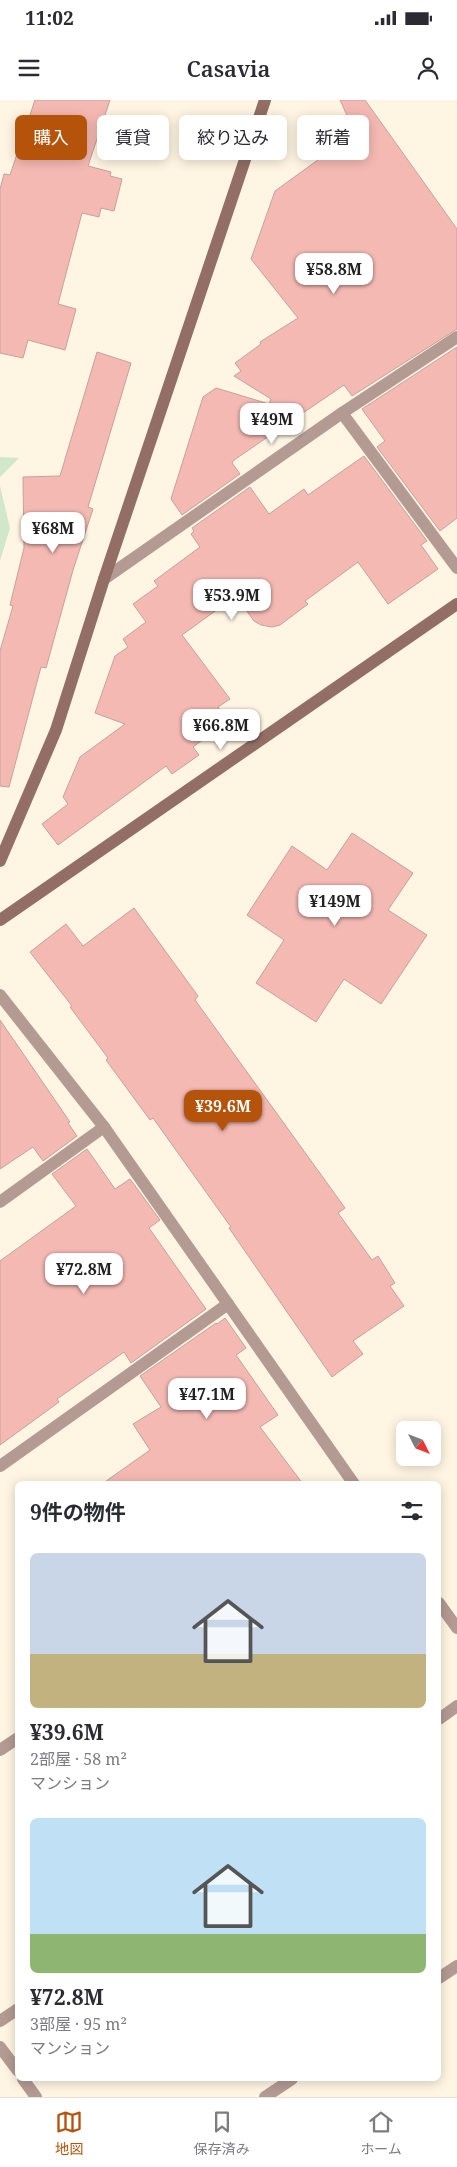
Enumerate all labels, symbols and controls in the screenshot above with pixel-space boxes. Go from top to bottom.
text: 11:02 [25,5,74,31]
text: Casavia [187,53,270,83]
icon: menu [15,54,43,82]
icon: person [414,54,442,82]
chip: 購入 [15,115,87,160]
chip: 賃貸 [97,115,169,160]
chip: 絞り込み [179,115,287,160]
chip: 新着 [297,115,369,160]
pin: ¥58.8M [293,252,375,295]
text: ¥58.8M [306,258,362,280]
pin: ¥49M [242,402,302,445]
text: ¥49M [251,408,293,430]
pin: ¥68M [23,512,83,554]
text: ¥68M [32,517,74,539]
pin: ¥53.9M [191,578,273,621]
text: ¥53.9M [204,584,260,606]
pin: ¥66.8M [180,708,262,751]
text: ¥66.8M [193,714,249,736]
pin: ¥149M [300,884,370,927]
text: ¥149M [309,890,361,912]
pin: ¥39.6M [182,1090,264,1132]
text: ¥39.6M [195,1095,251,1117]
pin: ¥72.8M [43,1252,125,1295]
text: ¥72.8M [56,1258,112,1280]
pin: ¥47.1M [166,1378,248,1420]
text: ¥47.1M [179,1383,235,1405]
north arrow [396,1421,441,1466]
map controls [396,1421,441,1466]
icon: filters [398,1497,426,1525]
text: 9件の物件 [30,1498,126,1526]
icon: home [183,1586,273,1676]
text: ¥39.6M [30,1718,104,1746]
text: 2部屋 · 58 m² [30,1748,127,1770]
text: マンション [30,1772,110,1794]
icon: home [183,1851,273,1941]
text: ¥72.8M [30,1983,104,2011]
text: 3部屋 · 95 m² [30,2013,127,2035]
text: マンション [30,2037,110,2059]
tab: 地図 [55,2108,83,2158]
tab: 保存済み [194,2108,250,2158]
tab: ホーム [360,2108,402,2158]

